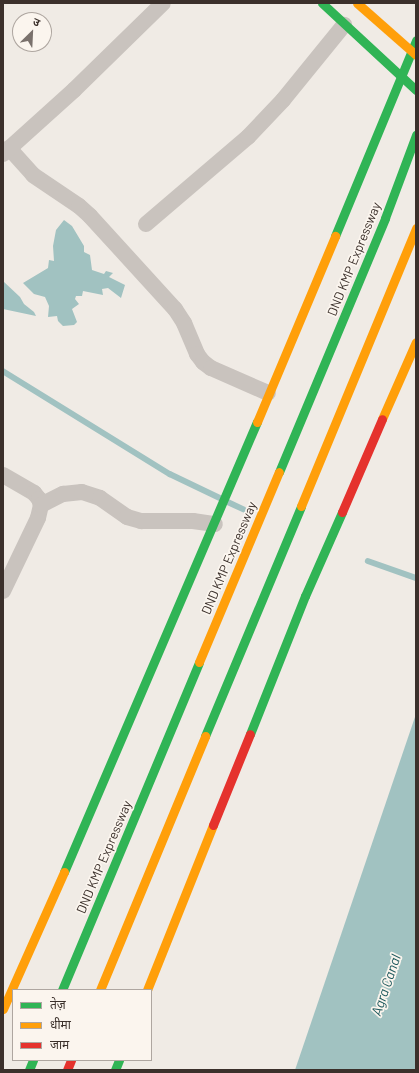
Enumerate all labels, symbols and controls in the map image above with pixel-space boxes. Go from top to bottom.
north arrow [12,12,52,52]
text: उ [31,14,42,29]
street label: DND KMP Expressway [324,200,384,318]
street label: DND KMP Expressway [198,499,260,617]
street label: DND KMP Expressway [73,798,135,916]
water label: Agra Canal [368,952,404,1018]
legend [12,989,152,1061]
text: तेज़ [50,997,66,1011]
text: धीमा [50,1017,71,1031]
text: जाम [50,1037,69,1051]

